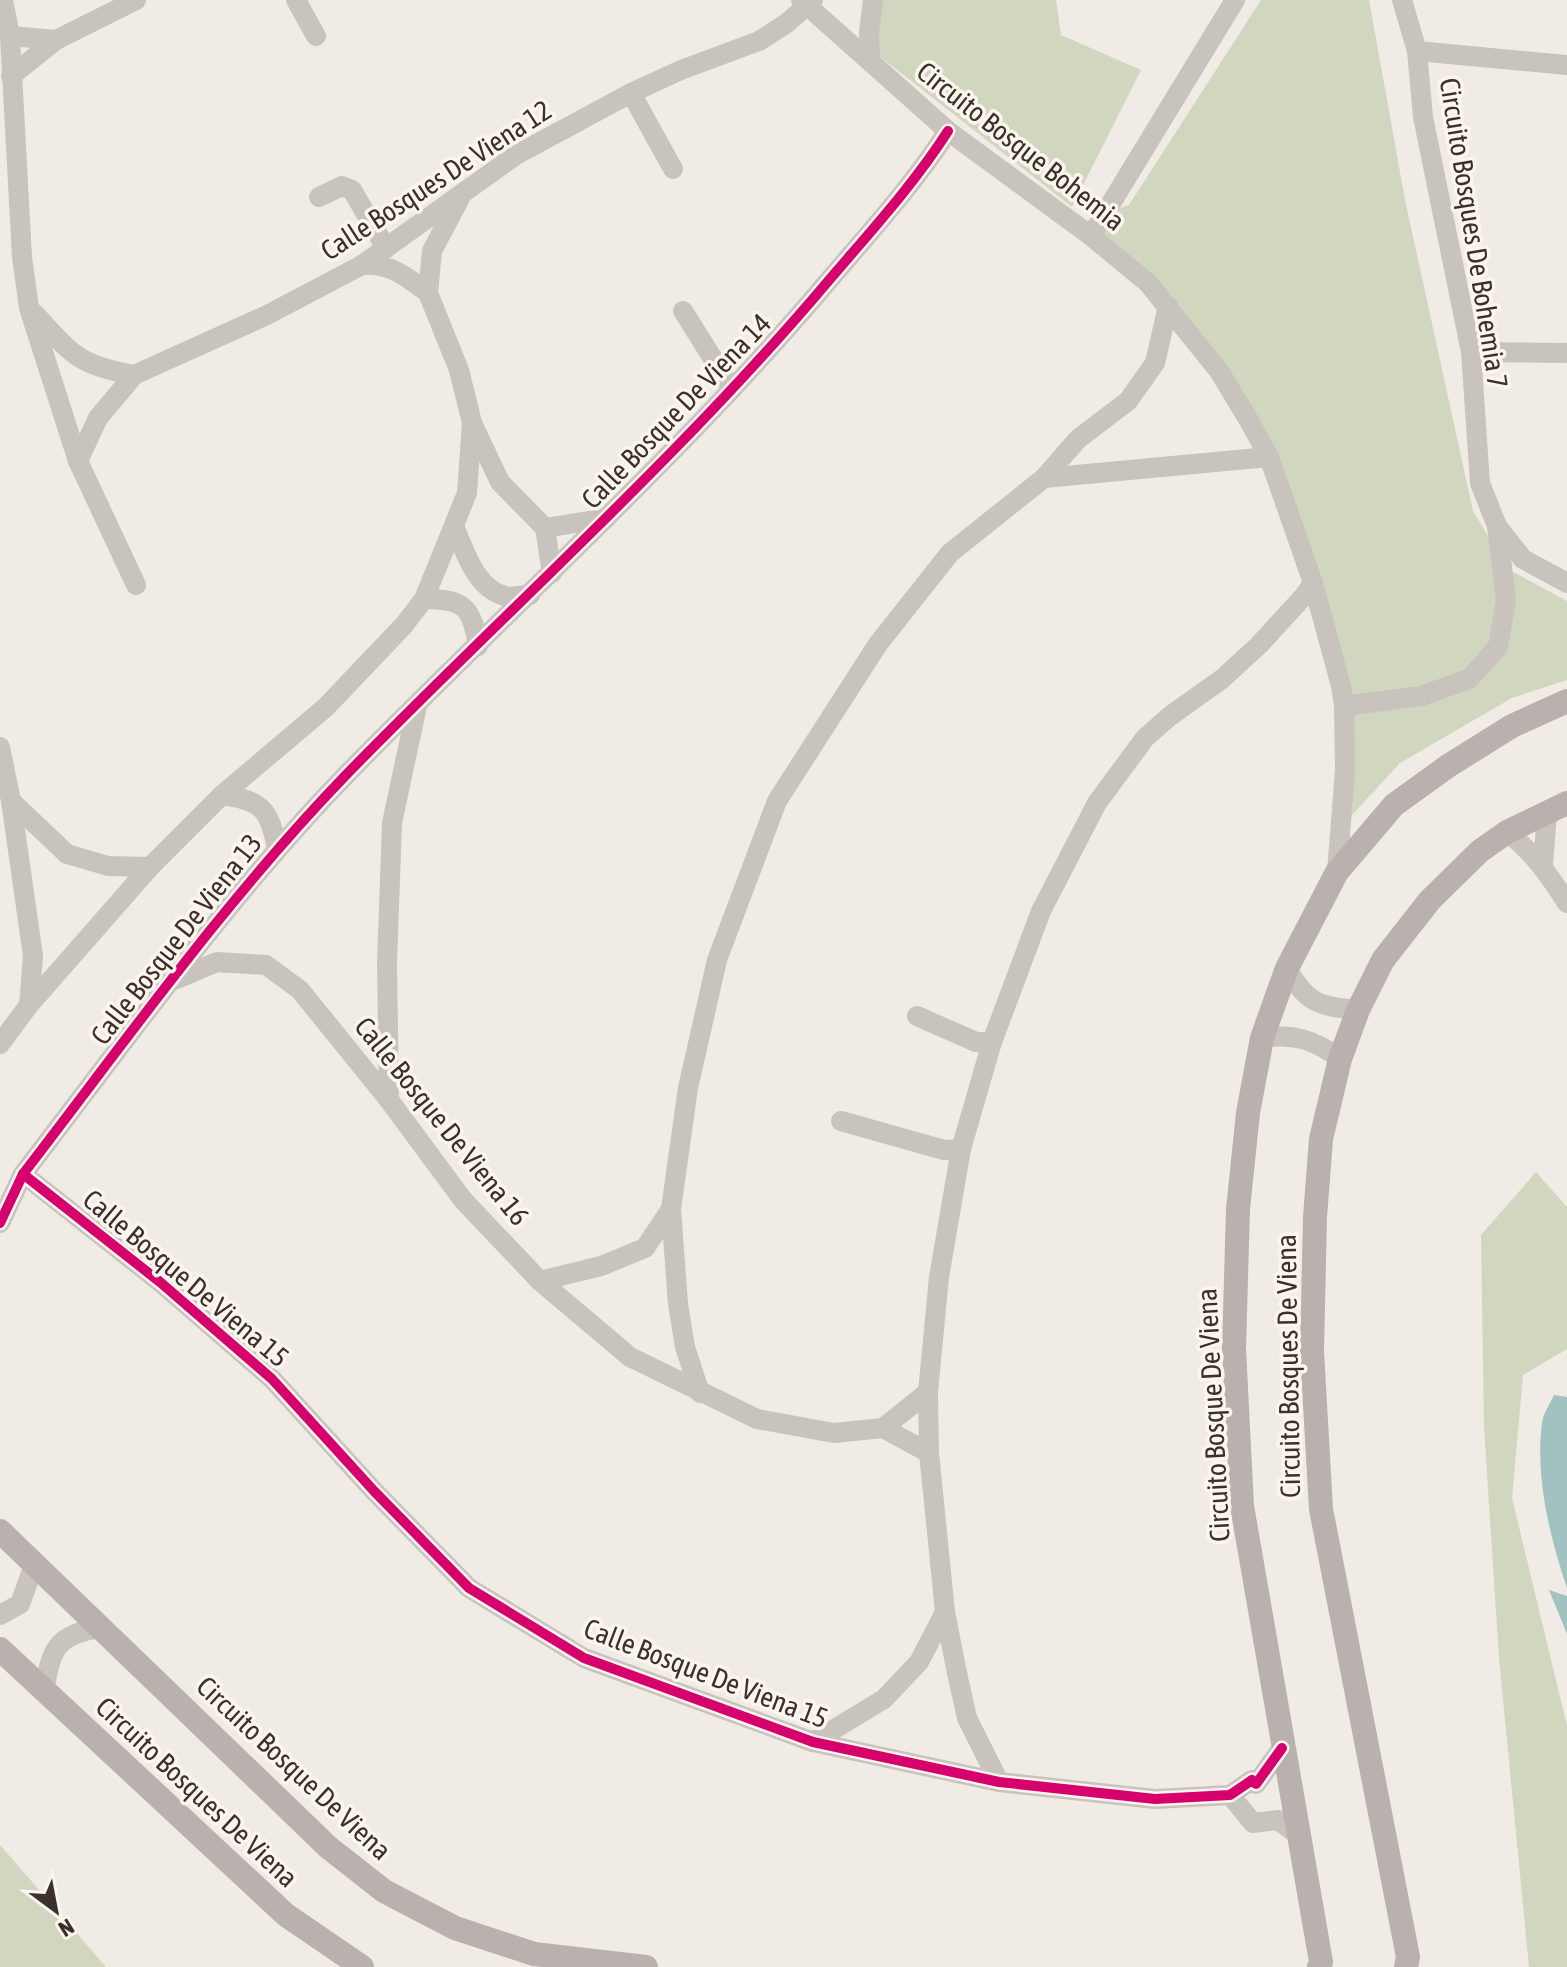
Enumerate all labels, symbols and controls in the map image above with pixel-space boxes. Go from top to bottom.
street label: Circuito Bosque Bohemia [911,55,1131,237]
street label: Circuito Bosques De Bohemia 7 [1434,76,1514,390]
street label: Calle Bosques De Viena 12 [315,94,557,266]
street label: Calle Bosque De Viena 14 [575,307,777,515]
street label: Calle Bosque De Viena 13 [84,827,268,1051]
street label: Calle Bosque De Viena 16 [348,1011,536,1231]
street label: Calle Bosque De Viena 15 [77,1183,295,1373]
street label: Circuito Bosques De Viena [1270,1234,1306,1498]
street label: Circuito Bosque De Viena [1190,1287,1236,1543]
street label: Calle Bosque De Viena 15 [580,1612,832,1734]
street label: Circuito Bosque De Viena [190,1670,398,1866]
street label: Circuito Bosques De Viena [90,1690,304,1894]
north arrow [16,1871,96,1951]
text: N [54,1913,79,1942]

